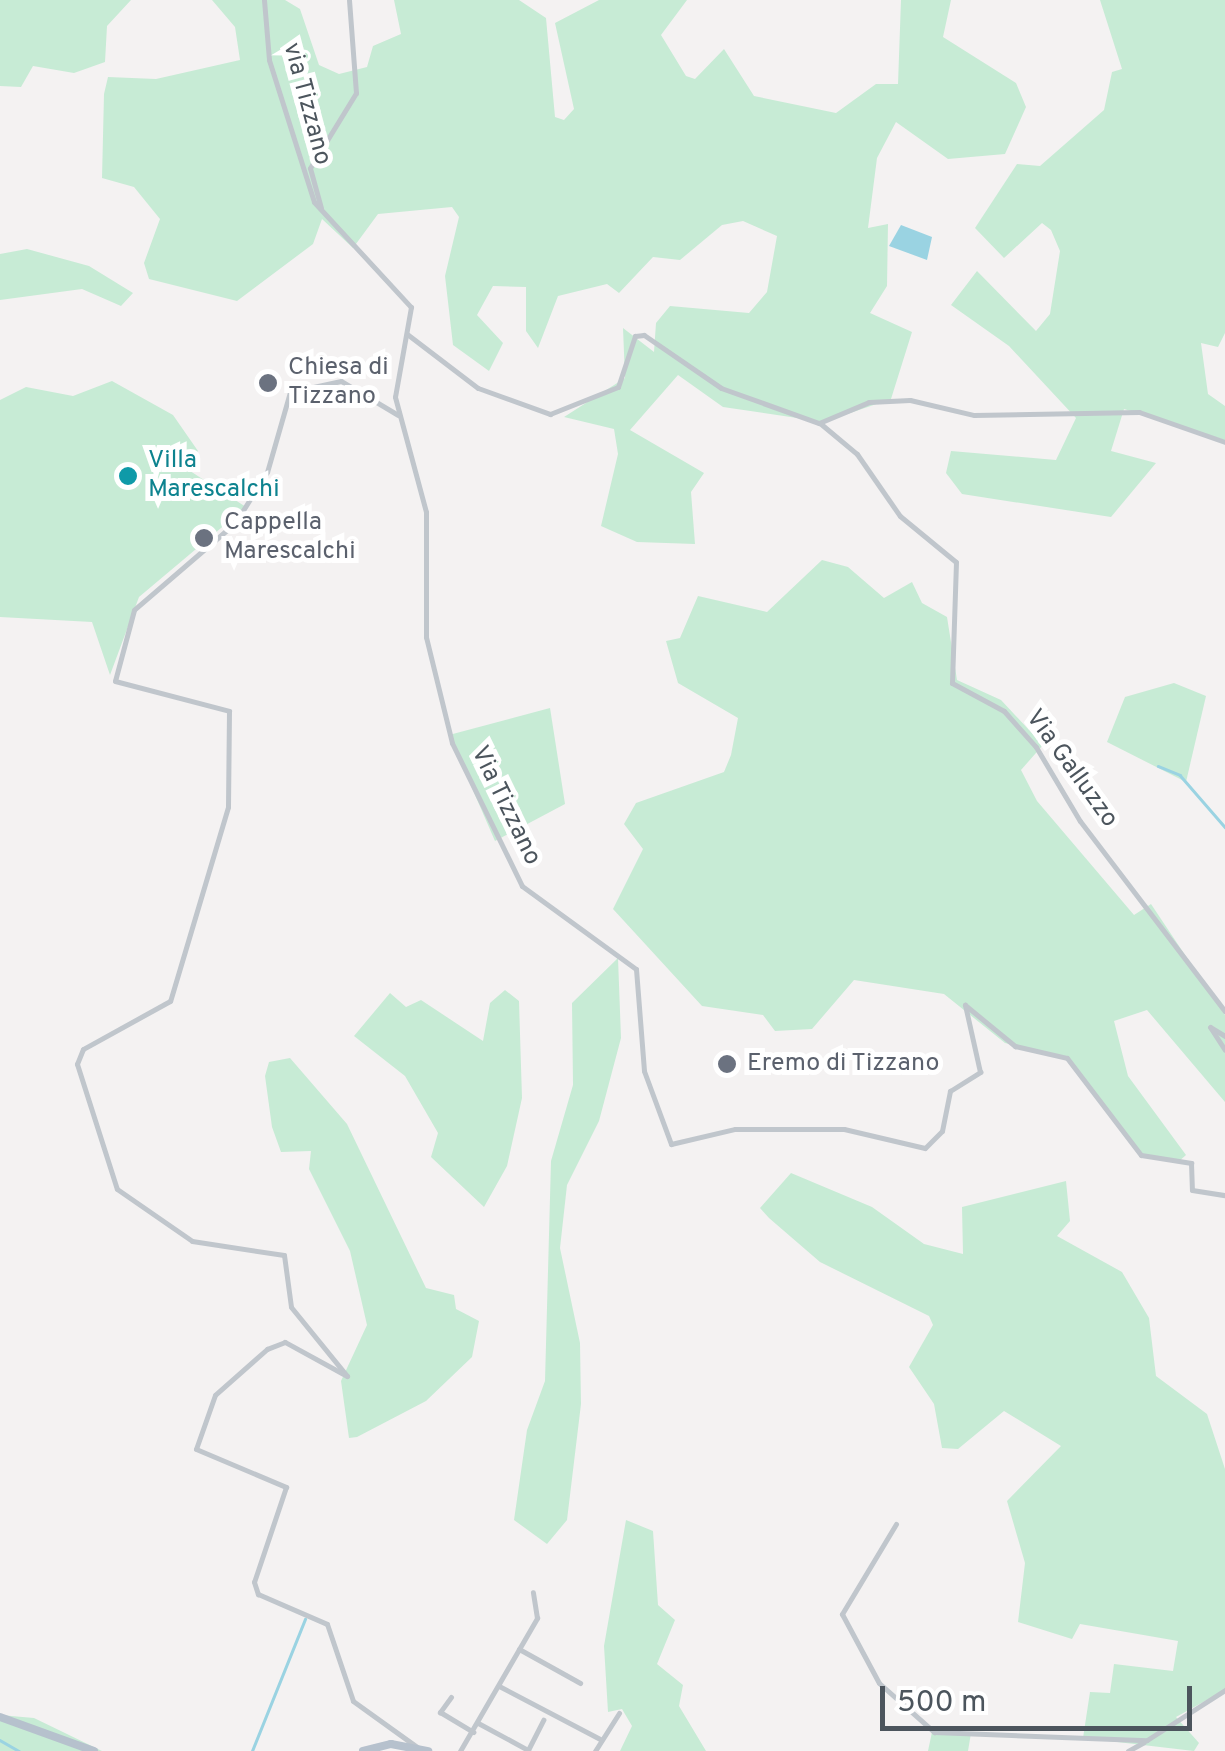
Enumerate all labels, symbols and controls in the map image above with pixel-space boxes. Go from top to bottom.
street label: via Tizzano [275,39,337,169]
place label: Chiesa di Tizzano [288,354,389,413]
marker: Chiesa di Tizzano [257,372,279,394]
place label: Villa Marescalchi [148,447,279,506]
marker: Villa Marescalchi [117,465,139,487]
place label: Cappella Marescalchi [224,509,355,568]
marker: Cappella Marescalchi [193,527,215,549]
street label: Via Galluzzo [1018,704,1124,834]
street label: Via Tizzano [463,741,547,871]
place label: Eremo di Tizzano [747,1049,940,1079]
marker: Eremo di Tizzano [716,1053,738,1075]
scale bar [885,1666,1198,1728]
text: 500 m [897,1685,986,1722]

